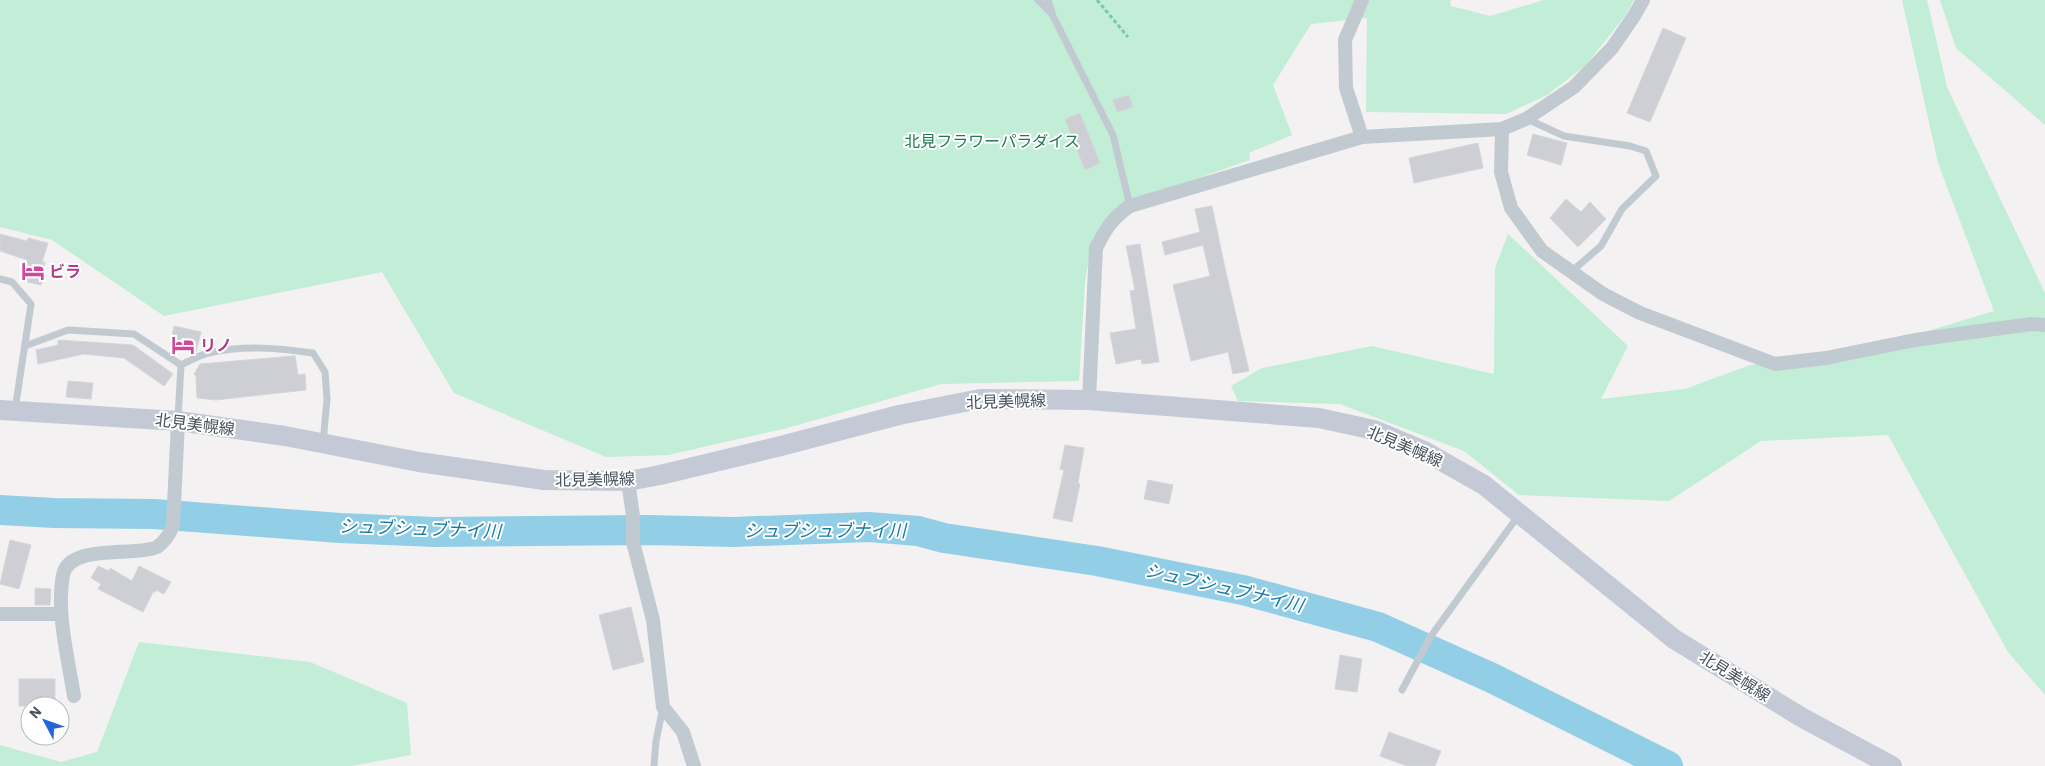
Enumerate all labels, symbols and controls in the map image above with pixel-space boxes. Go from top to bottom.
park label: 北見フラワーパラダイス [904,131,1080,151]
hotel icon: ビラ [20,258,46,284]
place label: ビラ [49,261,81,281]
hotel icon: リノ [170,332,196,358]
place label: リノ [200,335,232,355]
street label: 北見美幌線 [966,390,1046,412]
street label: 北見美幌線 [154,409,236,439]
street label: 北見美幌線 [1364,421,1446,471]
street label: 北見美幌線 [555,468,635,490]
water label: シュブシュブナイ川 [339,514,503,543]
water label: シュブシュブナイ川 [744,519,908,542]
water label: シュブシュブナイ川 [1143,558,1308,617]
street label: 北見美幌線 [1696,646,1774,706]
north arrow [20,696,70,746]
text: N [25,703,45,722]

